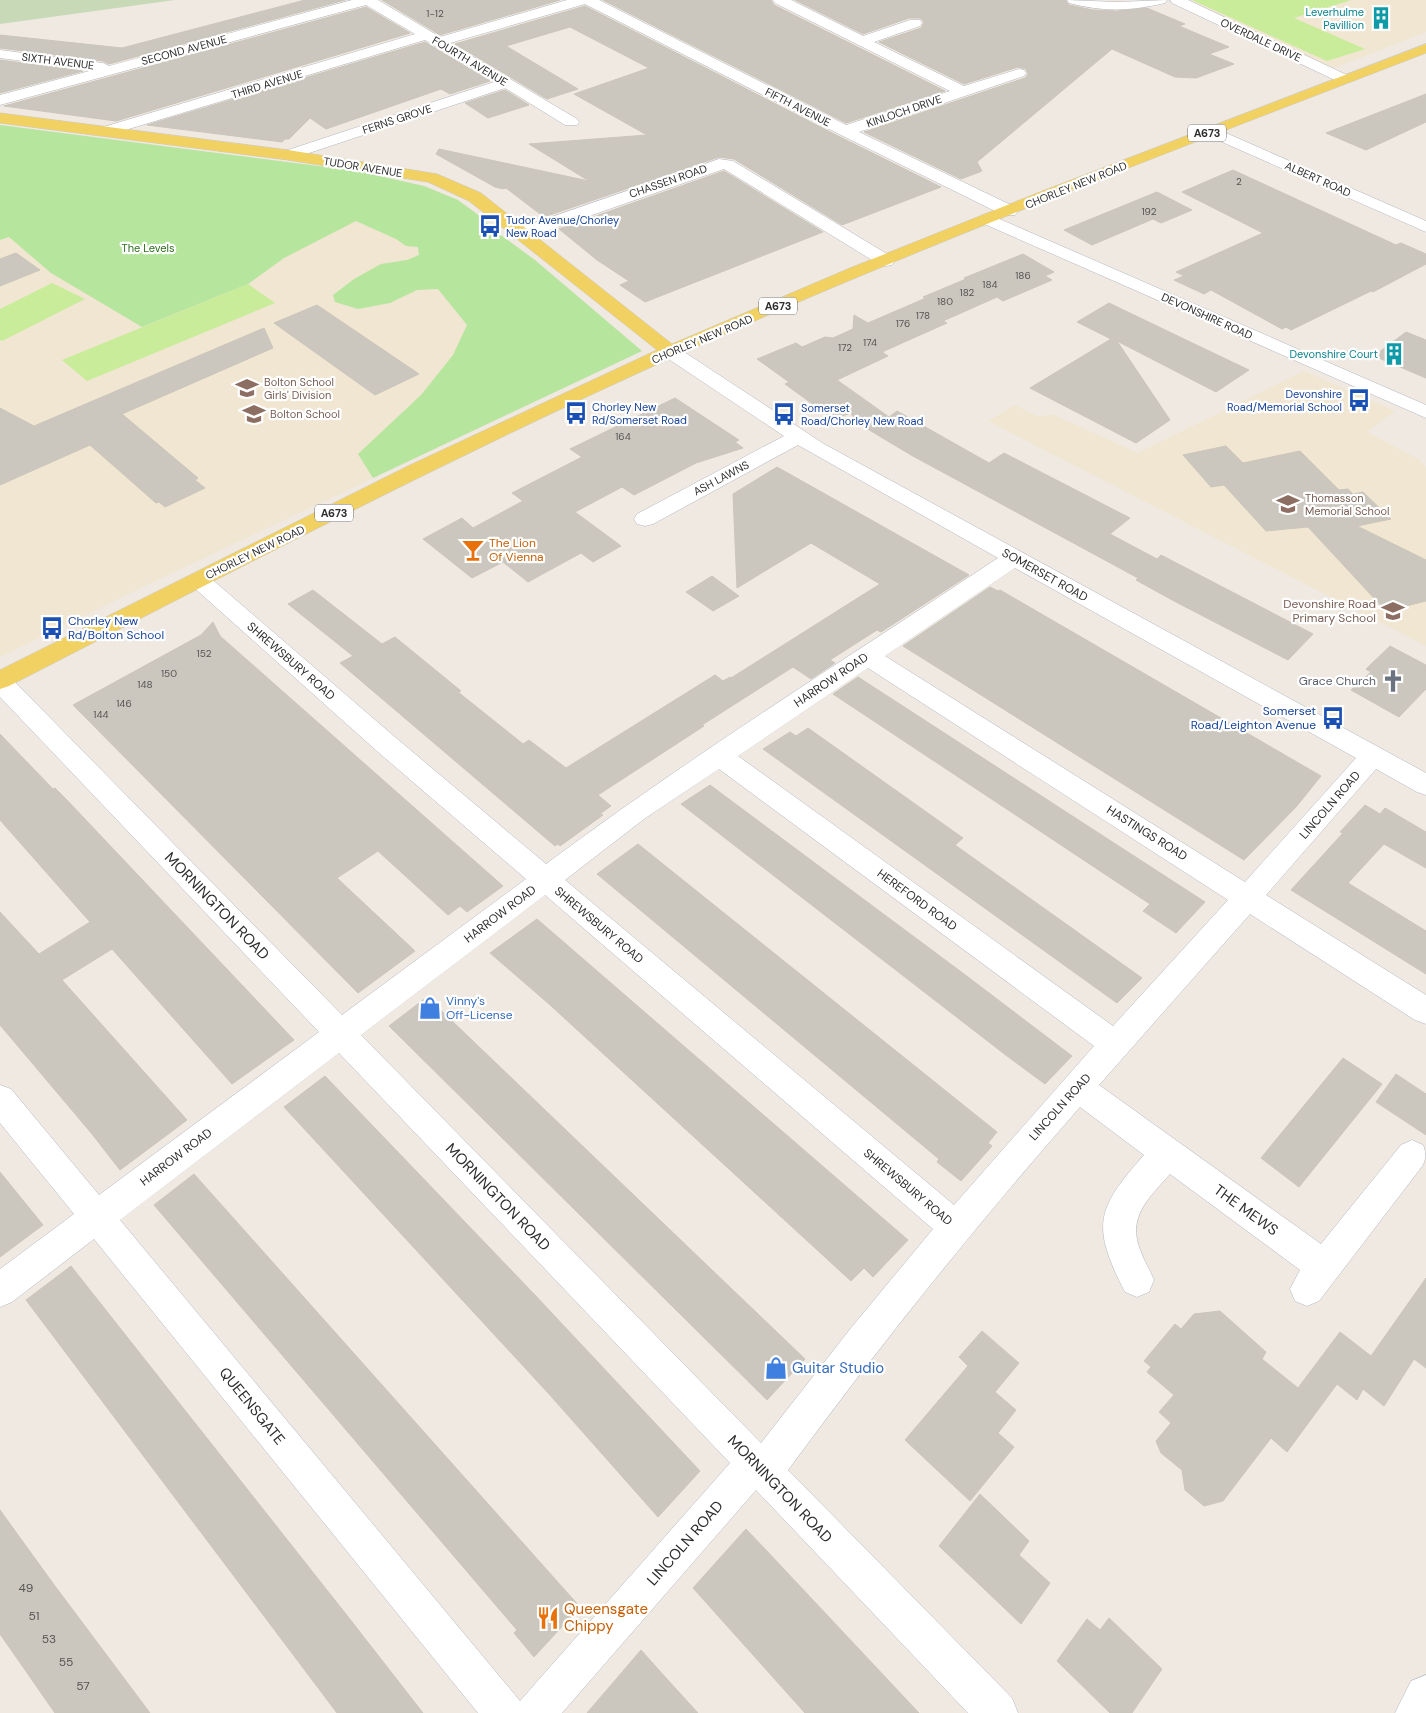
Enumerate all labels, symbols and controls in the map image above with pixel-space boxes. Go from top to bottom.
place label: Leverhulme Pavillion [1305,5,1364,32]
building icon: Leverhulme Pavillion [1368,5,1394,31]
house number: 1-12 [426,7,444,20]
street label: OVERDALE DRIVE [1218,15,1304,65]
street label: SECOND AVENUE [140,32,228,68]
street label: FOURTH AVENUE [430,33,510,89]
street label: SIXTH AVENUE [21,50,95,72]
street label: THIRD AVENUE [230,66,304,102]
street label: FIFTH AVENUE [763,84,833,130]
street label: KINLOCH DRIVE [864,92,944,130]
street label: FERNS GROVE [360,101,434,137]
road number: A673 [1188,125,1226,142]
street label: TUDOR AVENUE [323,154,403,180]
street label: CHORLEY NEW ROAD [1023,158,1129,212]
street label: ALBERT ROAD [1283,158,1354,200]
street label: CHASSEN ROAD [627,161,709,201]
house number: 2 [1236,175,1242,188]
house number: 192 [1142,205,1157,218]
bus stop icon: Tudor Avenue/Chorley New Road [477,213,503,239]
place label: Tudor Avenue/Chorley New Road [506,213,619,240]
park label: The Levels [121,241,175,255]
house number: 186 [1015,269,1031,282]
house number: 184 [982,278,998,291]
house number: 182 [960,286,975,299]
street label: DEVONSHIRE ROAD [1159,290,1255,343]
house number: 180 [937,295,953,308]
road number: A673 [759,298,797,314]
house number: 178 [916,309,930,322]
street label: CHORLEY NEW ROAD [649,311,755,367]
house number: 176 [896,317,910,330]
house number: 174 [863,336,877,349]
house number: 172 [838,341,852,354]
building icon: Devonshire Court [1381,341,1407,367]
place label: Devonshire Court [1289,347,1378,361]
school or university icon: Bolton School Girls' Division [234,375,260,401]
place label: Bolton School Girls' Division [264,375,334,402]
place label: Devonshire Road/Memorial School [1227,387,1342,414]
bus stop icon: Devonshire Road/Memorial School [1346,387,1372,413]
bus stop icon: Chorley New Rd/Somerset Road [563,400,589,426]
place label: Chorley New Rd/Somerset Road [592,400,687,427]
school or university icon: Bolton School [241,401,267,427]
bus stop icon: Somerset Road/Chorley New Road [771,401,797,427]
place label: Somerset Road/Chorley New Road [801,401,924,428]
place label: Bolton School [270,407,340,421]
house number: 164 [615,430,631,443]
street label: ASH LAWNS [691,457,751,499]
school or university icon: Thomasson Memorial School [1275,491,1301,517]
place label: Thomasson Memorial School [1305,491,1389,518]
road number: A673 [315,504,353,522]
street label: CHORLEY NEW ROAD [203,522,307,582]
place label: The Lion Of Vienna [489,535,544,565]
bar icon: The Lion Of Vienna [460,537,486,563]
street label: SOMERSET ROAD [999,545,1091,605]
place label: Devonshire Road Primary School [1283,596,1376,626]
school or university icon: Devonshire Road Primary School [1380,598,1406,624]
place label: Chorley New Rd/Bolton School [68,613,164,643]
bus stop icon: Chorley New Rd/Bolton School [39,615,65,641]
street label: SHREWSBURY ROAD [244,618,338,704]
house number: 152 [197,647,212,660]
street label: HARROW ROAD [791,649,871,711]
house number: 150 [161,667,177,680]
church icon: Grace Church [1380,668,1406,694]
place label: Grace Church [1299,673,1376,689]
house number: 148 [137,678,153,691]
house number: 146 [116,697,132,710]
place label: Somerset Road/Leighton Avenue [1191,703,1316,733]
bus stop icon: Somerset Road/Leighton Avenue [1320,705,1346,731]
house number: 144 [93,708,109,721]
street label: LINCOLN ROAD [1296,768,1364,842]
street label: HASTINGS ROAD [1104,802,1190,864]
street label: MORNINGTON ROAD [160,848,274,964]
street label: HEREFORD ROAD [874,866,960,934]
street label: HARROW ROAD [461,882,539,946]
street label: SHREWSBURY ROAD [551,883,647,967]
place label: Vinny's Off-License [446,993,513,1023]
shop icon: Vinny's Off-License [417,995,443,1021]
street label: LINCOLN ROAD [1026,1070,1094,1144]
street label: HARROW ROAD [137,1125,215,1189]
street label: MORNINGTON ROAD [441,1139,555,1255]
street label: SHREWSBURY ROAD [860,1145,956,1229]
street label: THE MEWS [1210,1180,1283,1240]
shop icon: Guitar Studio [763,1355,789,1381]
place label: Guitar Studio [792,1358,884,1378]
street label: QUEENSGATE [214,1363,290,1449]
street label: MORNINGTON ROAD [723,1431,837,1547]
street label: LINCOLN ROAD [643,1496,727,1590]
house number: 49 [19,1580,33,1596]
place label: Queensgate Chippy [564,1599,648,1636]
restaurant icon: Queensgate Chippy [535,1605,561,1631]
house number: 51 [28,1608,40,1624]
house number: 53 [42,1631,56,1647]
house number: 55 [59,1654,73,1670]
house number: 57 [76,1678,90,1694]

